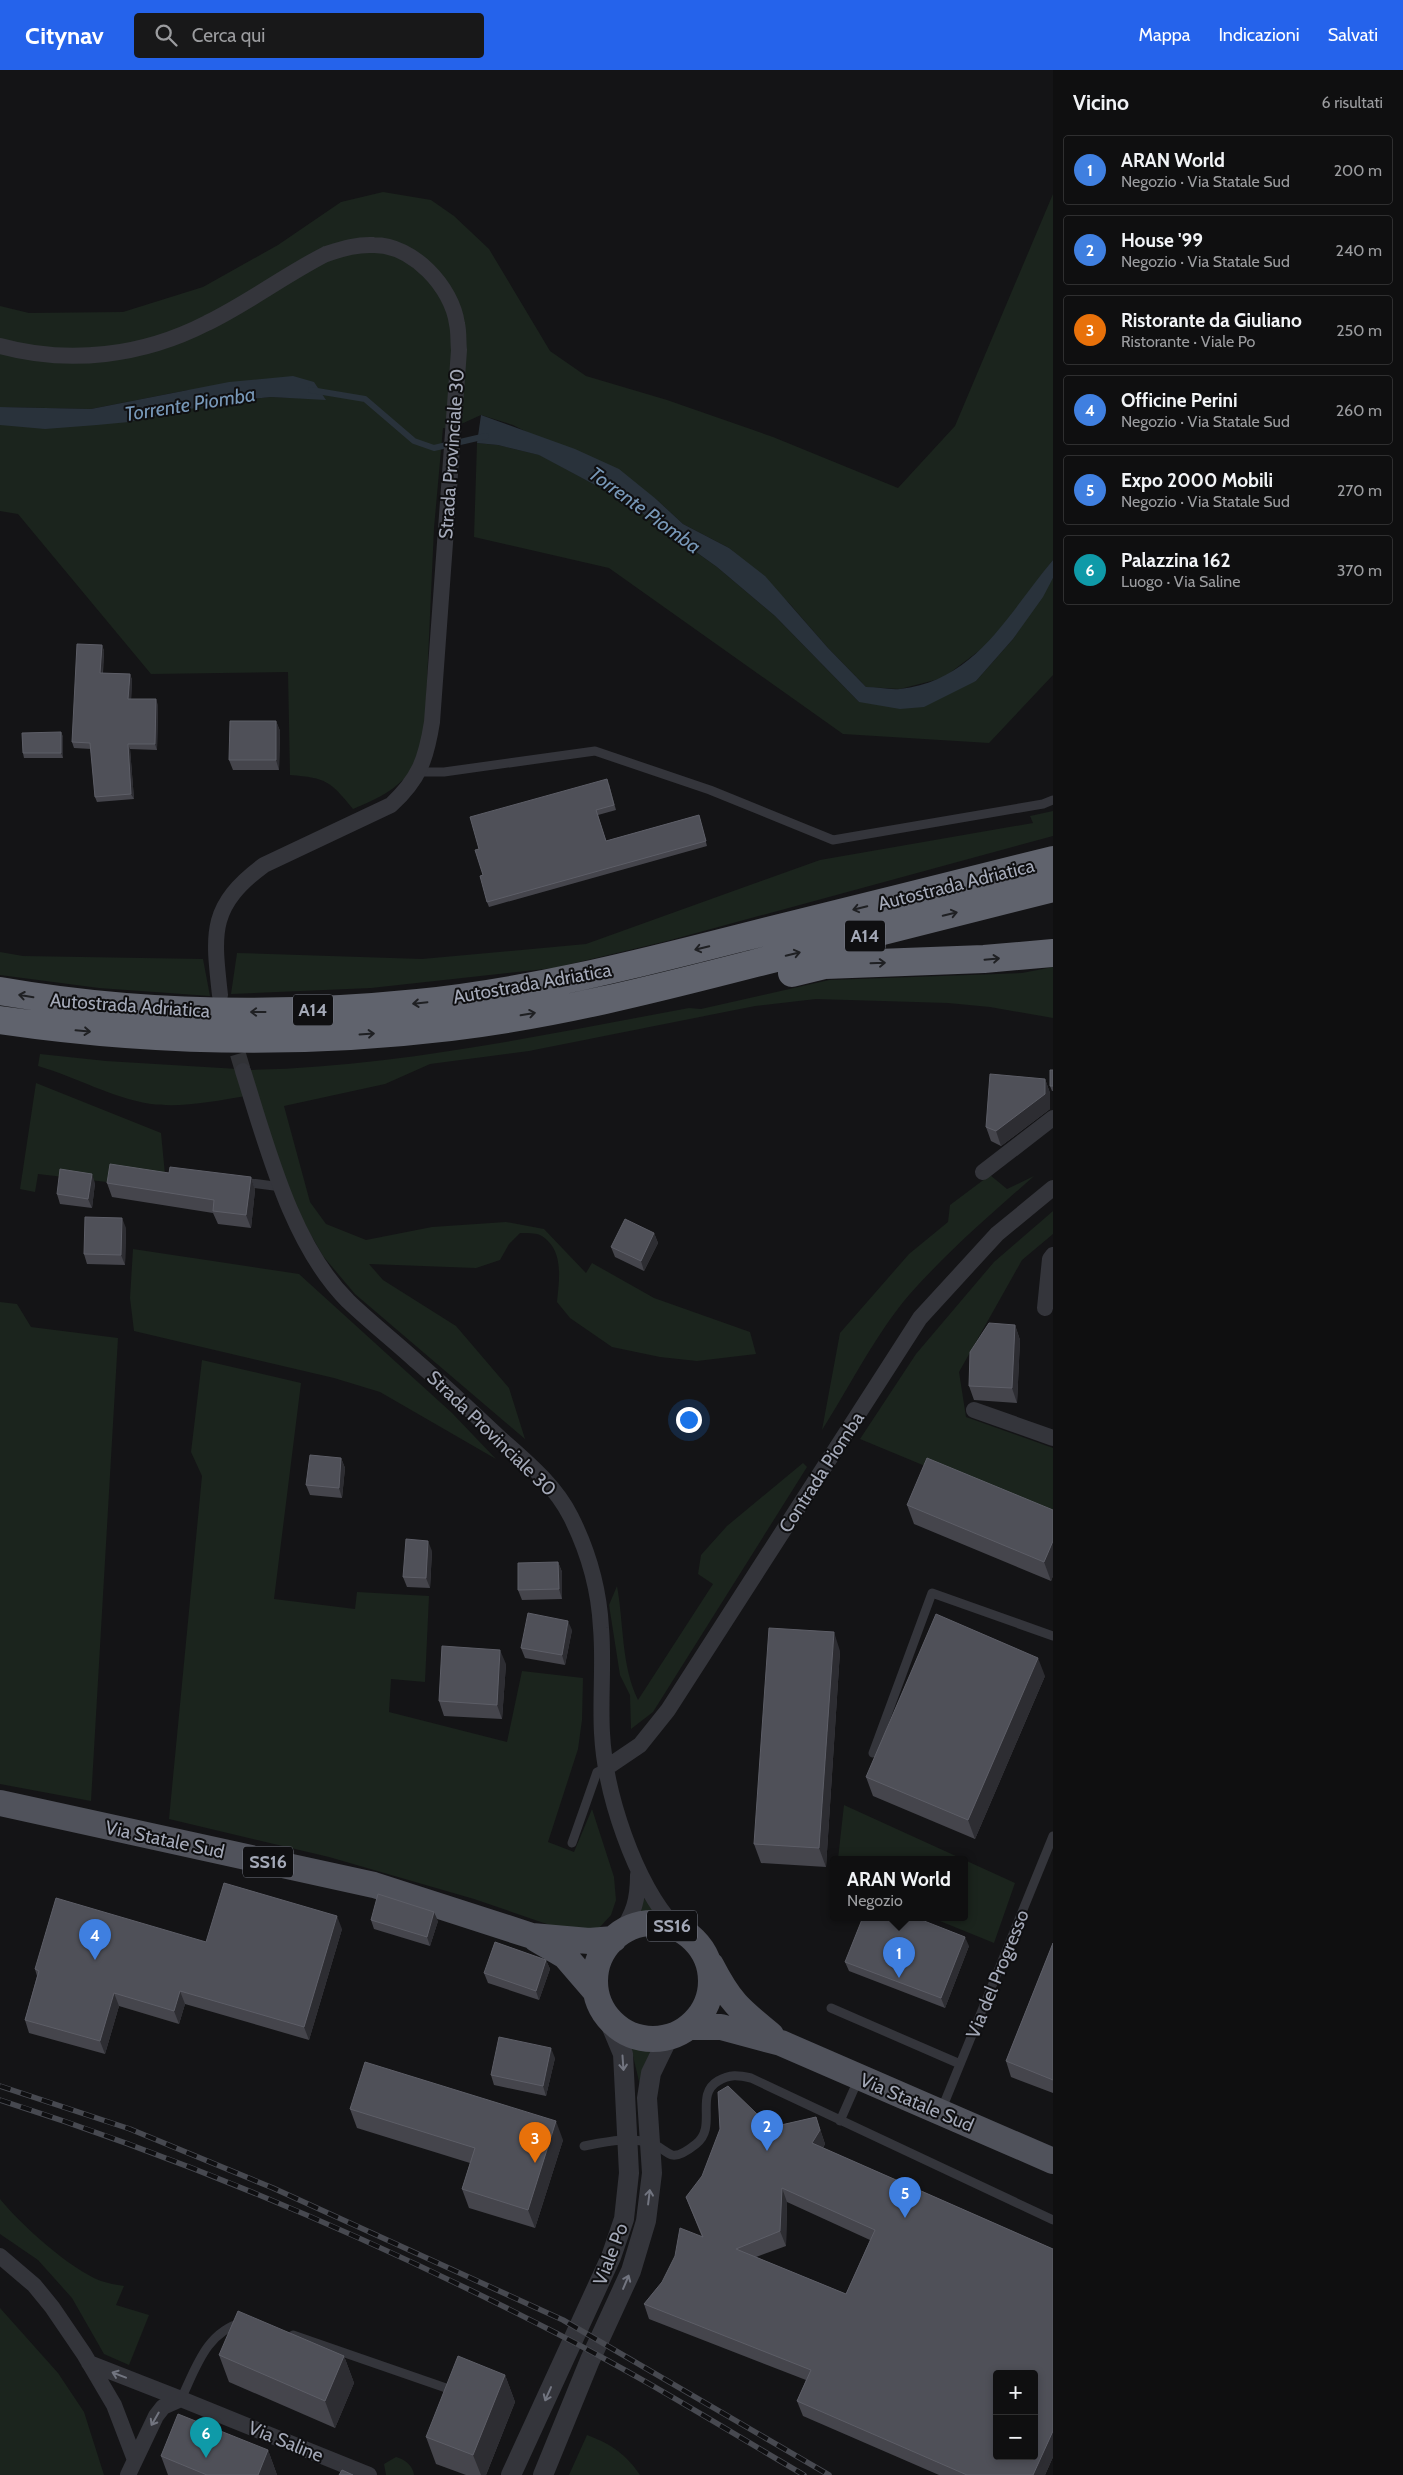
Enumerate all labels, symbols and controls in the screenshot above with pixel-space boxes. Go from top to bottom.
search box [134,13,484,58]
text: Citynav [25,21,104,50]
icon: search [152,21,180,49]
text: Cerca qui [192,24,265,47]
text: Mappa [1139,24,1190,46]
text: Indicazioni [1218,24,1300,46]
text: Salvati [1328,24,1378,46]
text: Vicino [1073,90,1129,115]
text: 6 risultati [1321,93,1383,112]
text: ARAN World [1121,149,1225,172]
text: 1 [1087,161,1093,180]
text: 200 m [1334,161,1382,180]
text: Negozio · Via Statale Sud [1121,172,1290,191]
text: House '99 [1121,229,1203,252]
text: 2 [1086,241,1094,260]
text: 240 m [1336,241,1382,260]
text: Negozio · Via Statale Sud [1121,252,1290,271]
text: Ristorante da Giuliano [1121,309,1302,332]
text: 3 [1086,321,1094,340]
text: 250 m [1336,321,1382,340]
text: Ristorante · Viale Po [1121,332,1255,351]
street label: Strada Provinciale 30 [434,368,469,540]
water label: Torrente Piomba [123,382,257,426]
text: Officine Perini [1121,389,1238,412]
text: 4 [1085,401,1095,420]
text: 260 m [1336,401,1382,420]
text: Negozio · Via Statale Sud [1121,412,1290,431]
water label: Torrente Piomba [584,461,706,559]
text: Expo 2000 Mobili [1121,469,1273,492]
text: 5 [1086,481,1094,500]
text: 270 m [1337,481,1382,500]
text: Negozio · Via Statale Sud [1121,492,1290,511]
text: Palazzina 162 [1121,549,1230,572]
text: 6 [1086,561,1095,580]
text: 370 m [1337,561,1382,580]
text: Luogo · Via Saline [1121,572,1240,591]
street label: Autostrada Adriatica [875,854,1037,915]
one-way arrow [852,904,868,914]
one-way arrow [942,909,958,918]
road number: A14 [845,920,885,951]
one-way arrow [695,944,711,953]
one-way arrow [784,949,800,958]
one-way arrow [984,954,1000,963]
street label: Autostrada Adriatica [451,958,613,1009]
one-way arrow [870,959,886,968]
street label: Autostrada Adriatica [49,988,211,1023]
one-way arrow [18,990,34,1000]
road number: A14 [293,994,333,1026]
one-way arrow [412,998,428,1008]
one-way arrow [250,1007,266,1016]
one-way arrow [519,1009,535,1019]
one-way arrow [75,1026,91,1035]
one-way arrow [358,1030,374,1039]
street label: Strada Provinciale 30 [422,1366,561,1501]
your location [676,1407,702,1433]
street label: Contrada Piomba [774,1408,869,1537]
street label: Via Statale Sud [103,1816,227,1863]
road number: SS16 [243,1846,293,1878]
popup [830,1856,968,1921]
text: ARAN World [847,1868,951,1891]
text: Negozio [847,1891,903,1910]
street label: Via del Progresso [961,1906,1034,2042]
road number: SS16 [647,1910,697,1942]
pin: 4 [79,1919,111,1960]
pin: 1 [883,1937,915,1978]
one-way arrow [619,2055,628,2071]
street label: Via Statale Sud [856,2068,977,2137]
pin: 2 [751,2110,783,2151]
pin: 3 [519,2122,551,2163]
pin: 5 [889,2177,921,2218]
one-way arrow [644,2189,654,2205]
street label: Viale Po [588,2220,633,2289]
one-way arrow [622,2275,632,2290]
one-way arrow [112,2370,127,2379]
map controls [993,2370,1038,2460]
button: + [993,2370,1038,2415]
one-way arrow [542,2386,552,2401]
one-way arrow [150,2412,161,2426]
button: − [993,2415,1038,2460]
street label: Via Saline [245,2416,327,2467]
pin: 6 [190,2417,222,2458]

